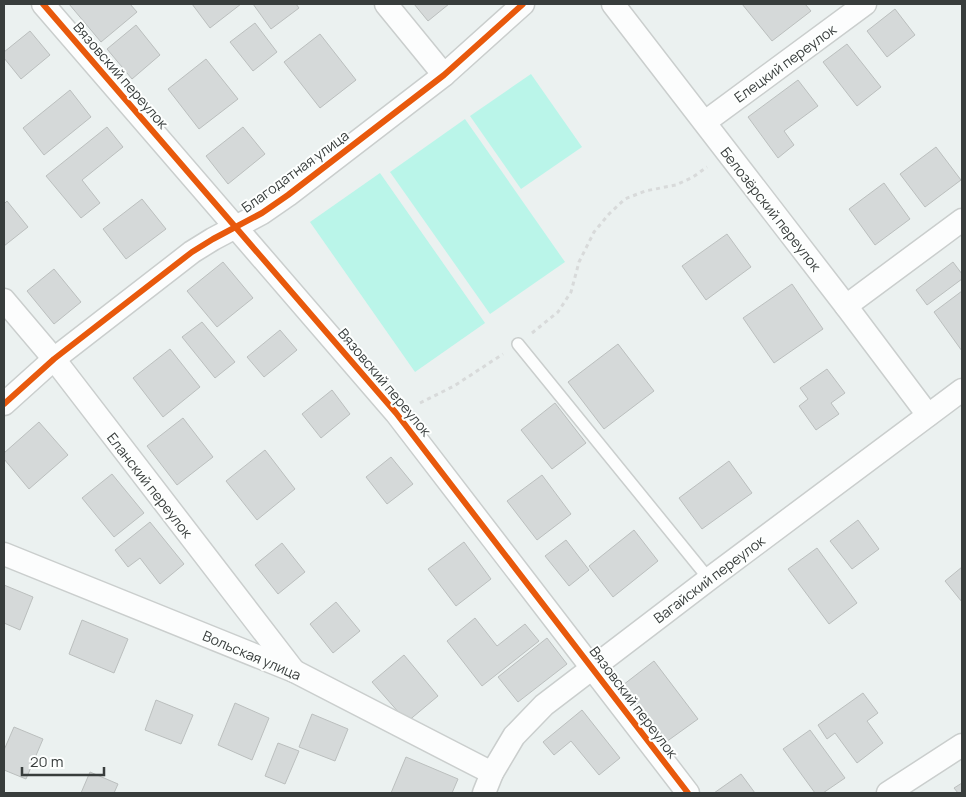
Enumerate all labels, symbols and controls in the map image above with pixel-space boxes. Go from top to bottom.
street label: Вязовский переулок [69,18,173,133]
street label: Елецкий переулок [730,19,841,106]
street label: Благодатная улица [238,126,352,216]
street label: Белозёрский переулок [717,143,826,276]
street label: Вязовский переулок [334,324,436,441]
street label: Еланский переулок [103,429,198,542]
street label: Вагайский переулок [650,530,769,627]
street label: Вольская улица [200,626,304,684]
street label: Вязовский переулок [586,642,683,763]
scale bar [22,744,105,776]
text: 20 m [30,751,63,772]

